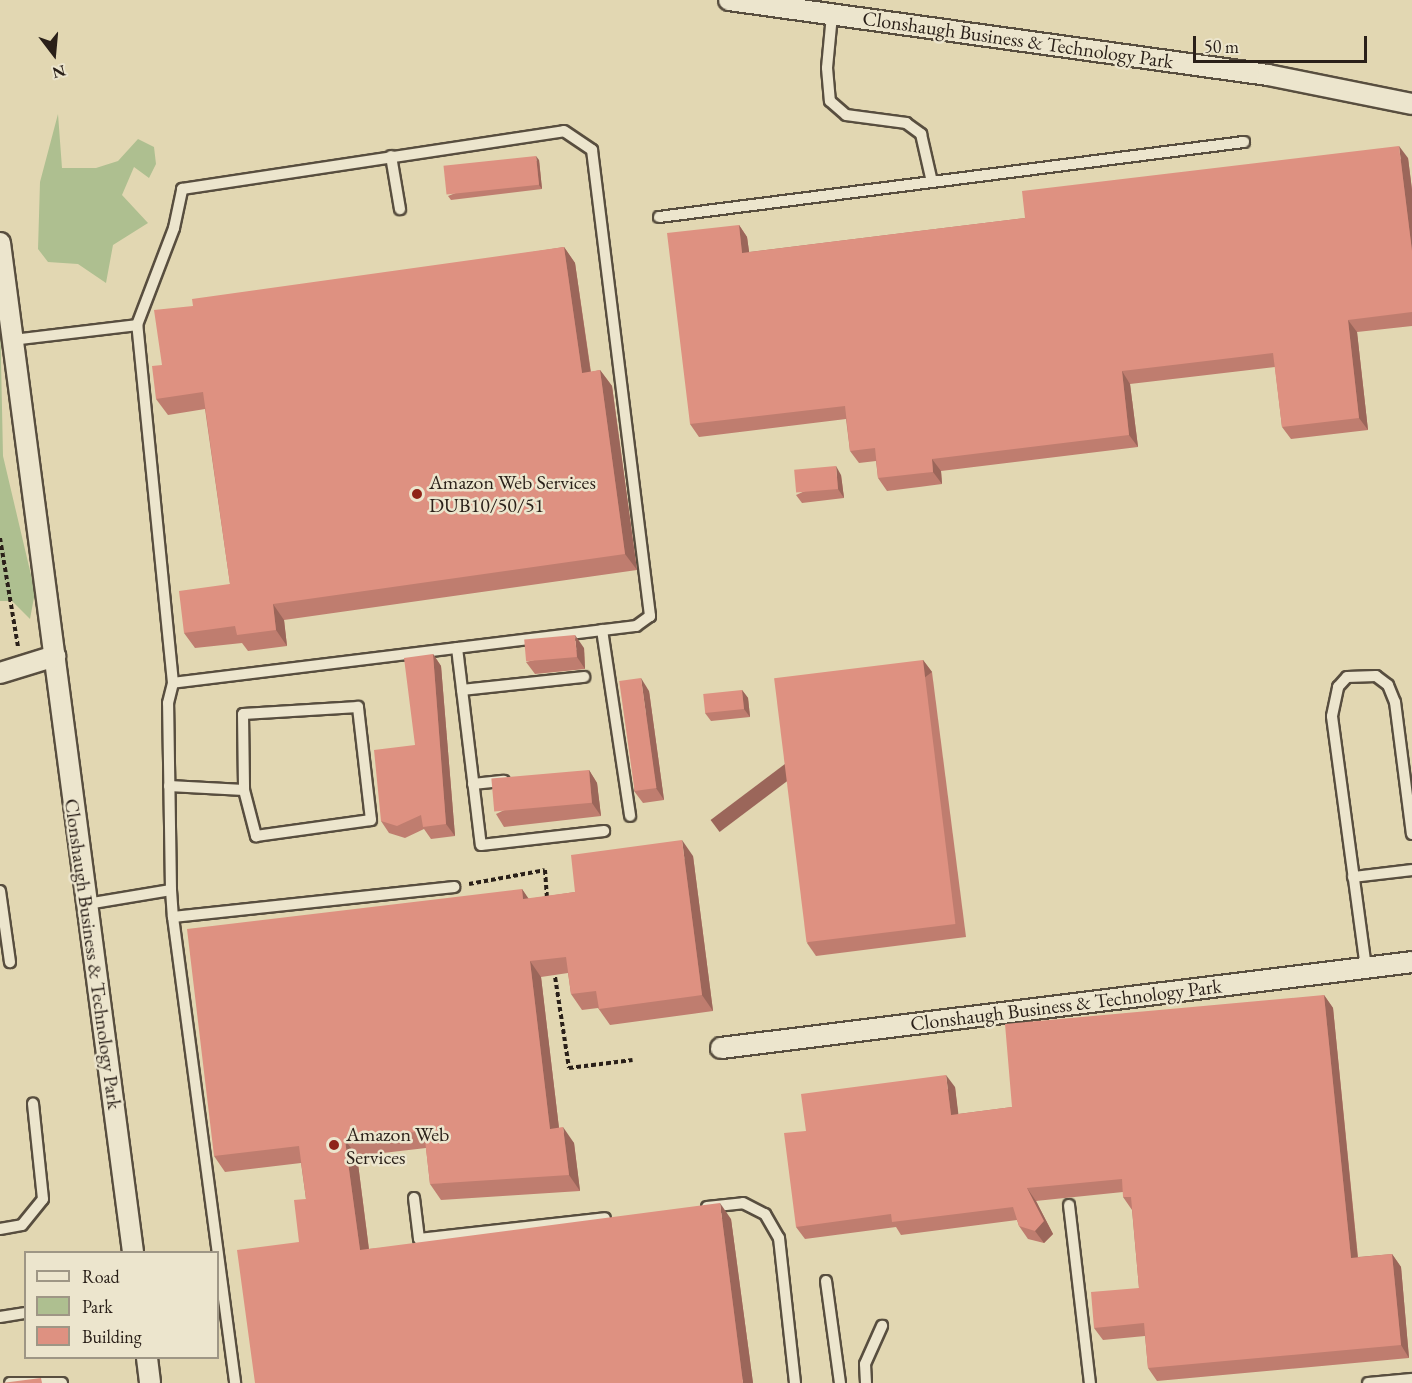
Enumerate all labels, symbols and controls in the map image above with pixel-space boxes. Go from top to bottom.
street label: Clonshaugh Business & Technology Park [861,6,1175,74]
north arrow [24,24,84,84]
scale bar [1196,24,1370,62]
text: 50 m [1204,35,1239,58]
text: N [50,60,68,84]
place label: Amazon Web Services DUB10/50/51 [429,470,596,517]
marker: Amazon Web Services DUB10/50/51 [410,487,424,501]
street label: Clonshaugh Business & Technology Park [59,797,127,1111]
street label: Clonshaugh Business & Technology Park [909,974,1223,1036]
place label: Amazon Web Services [346,1122,449,1169]
marker: Amazon Web Services [327,1138,341,1152]
legend [24,1251,219,1359]
text: Road [82,1265,120,1288]
text: Park [82,1295,113,1318]
text: Building [82,1325,142,1348]

